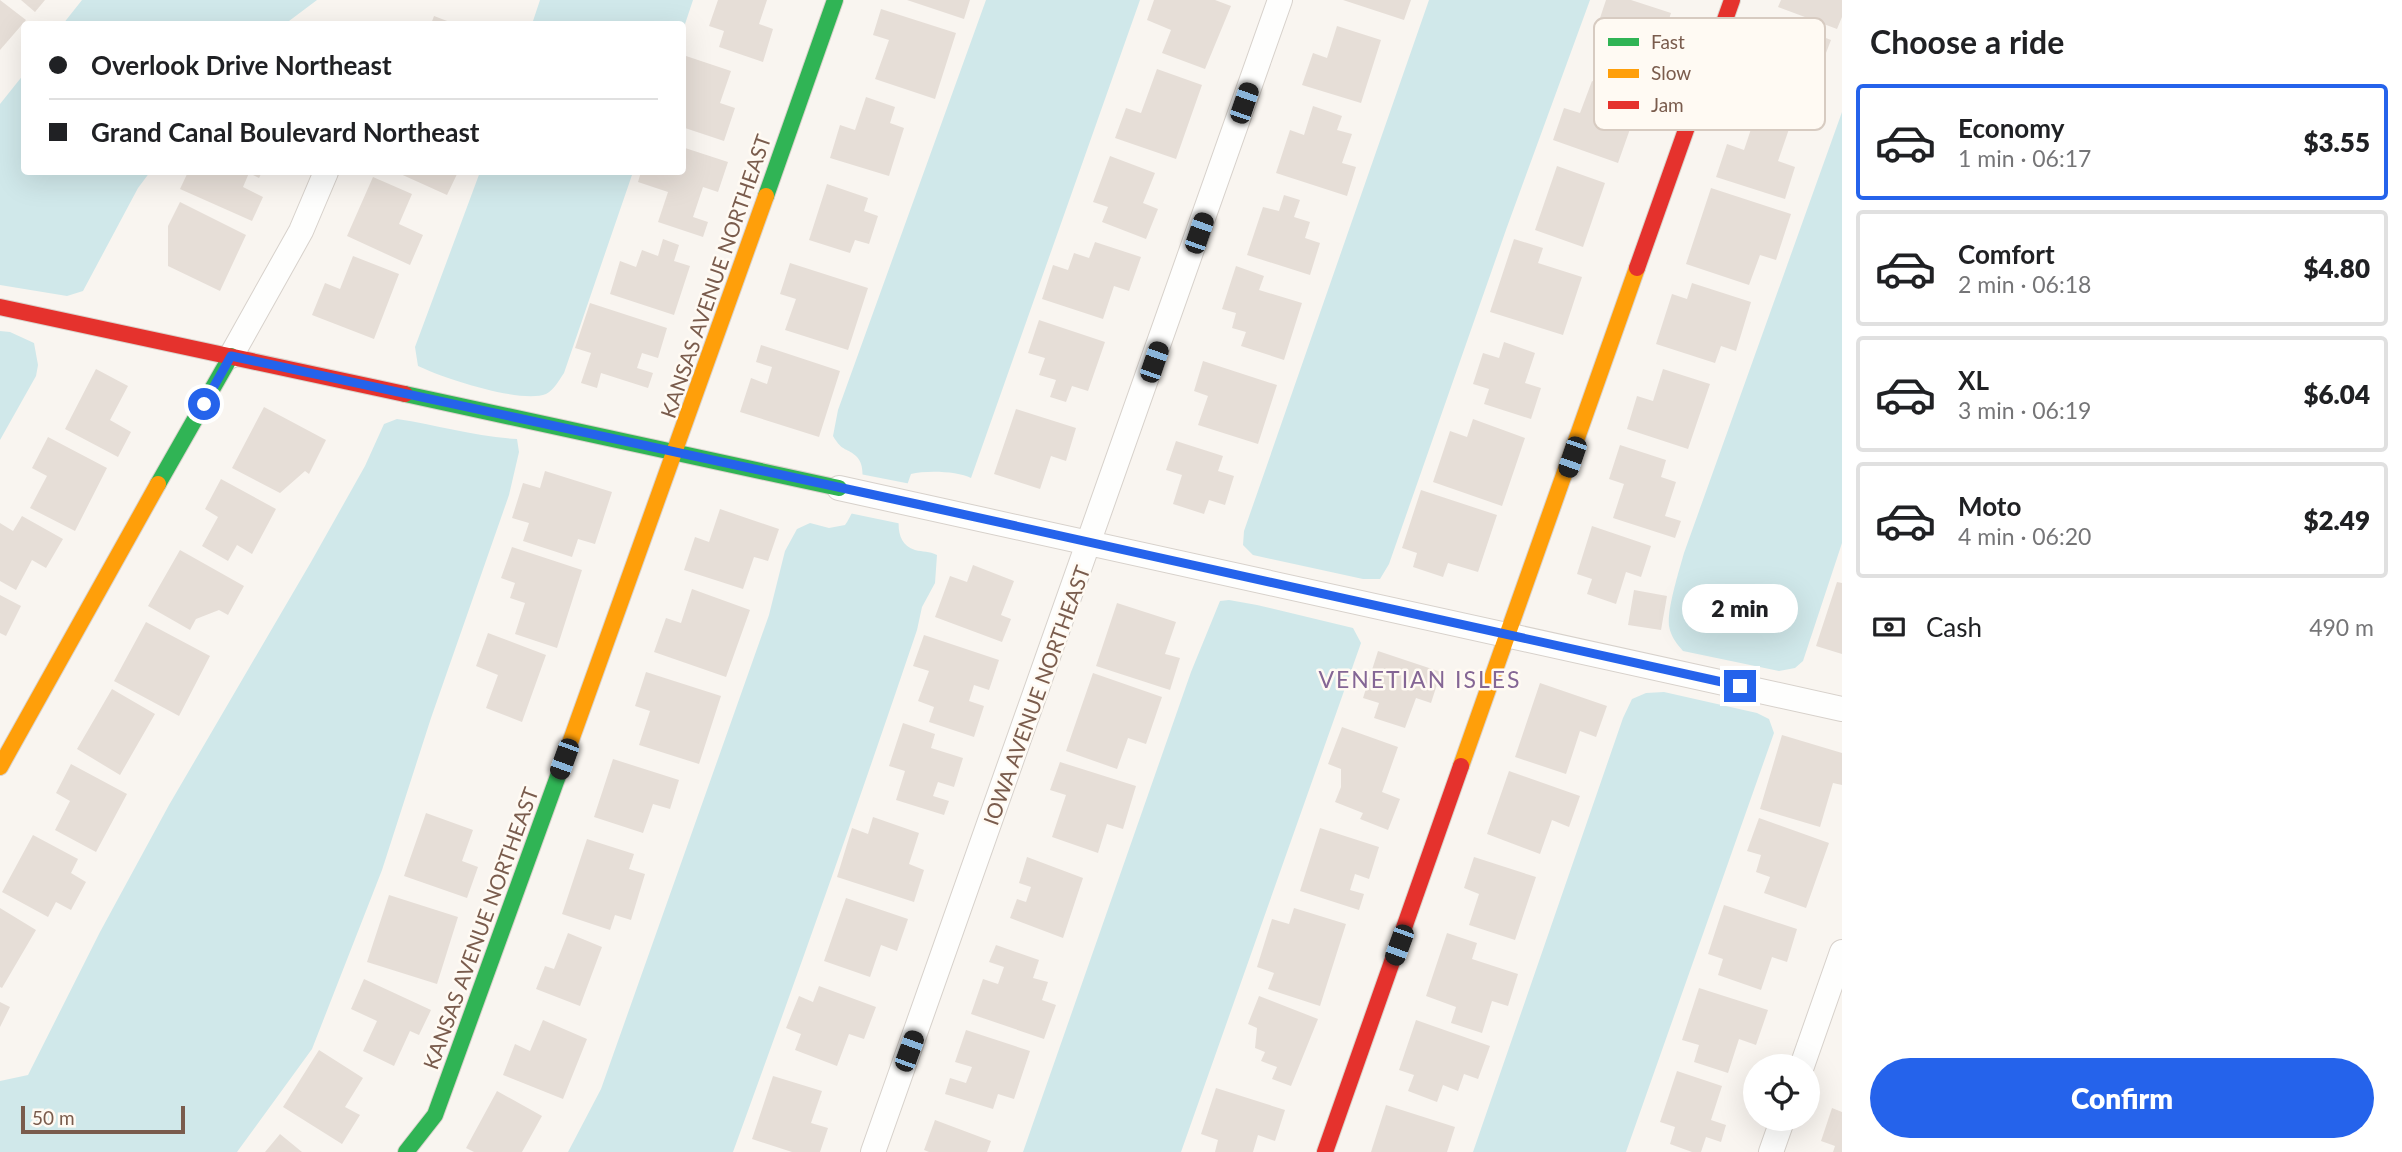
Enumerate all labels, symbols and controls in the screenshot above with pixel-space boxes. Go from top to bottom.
legend [1594,18,1825,130]
text: Choose a ride [1870,22,2064,61]
text: Fast [1651,30,1685,53]
text: Overlook Drive Northeast [91,49,392,81]
text: Slow [1651,61,1691,84]
car [1228,80,1261,126]
text: Jam [1651,93,1684,116]
icon: car [1874,111,1937,174]
text: Economy [1958,112,2064,144]
text: Grand Canal Boulevard Northeast [91,116,480,148]
text: $3.55 [2303,126,2370,158]
street label: KANSAS AVENUE NORTHEAST [655,130,776,421]
text: 1 min · 06:17 [1958,144,2091,172]
car [1183,210,1216,256]
icon: car [1874,237,1937,300]
text: Comfort [1958,238,2055,270]
text: $4.80 [2303,252,2370,284]
text: 2 min · 06:18 [1958,270,2091,298]
car [1138,339,1171,385]
icon: car [1874,363,1937,426]
text: XL [1958,364,1989,396]
text: $6.04 [2303,378,2370,410]
route start [188,388,220,420]
text: 3 min · 06:19 [1958,396,2091,424]
car [1556,434,1589,480]
icon: car [1874,489,1937,552]
text: Moto [1958,490,2021,522]
text: $2.49 [2303,504,2370,536]
text: 4 min · 06:20 [1958,522,2091,550]
street label: IOWA AVENUE NORTHEAST [977,561,1095,828]
callout: 2 min [1682,584,1798,634]
text: 2 min [1711,594,1769,622]
icon: cash [1870,608,1908,646]
text: Cash [1926,611,1982,643]
text: 490 m [2309,613,2374,641]
district label: VENETIAN ISLES [1318,665,1522,693]
route end [1724,670,1756,702]
car [547,736,582,782]
street label: KANSAS AVENUE NORTHEAST [417,783,543,1072]
car [1382,922,1417,968]
car [892,1028,927,1074]
map controls [1743,1054,1820,1131]
button: locate [1743,1054,1820,1131]
button: Confirm [1870,1058,2374,1138]
scale bar [21,1103,186,1135]
text: 50 m [32,1106,75,1129]

